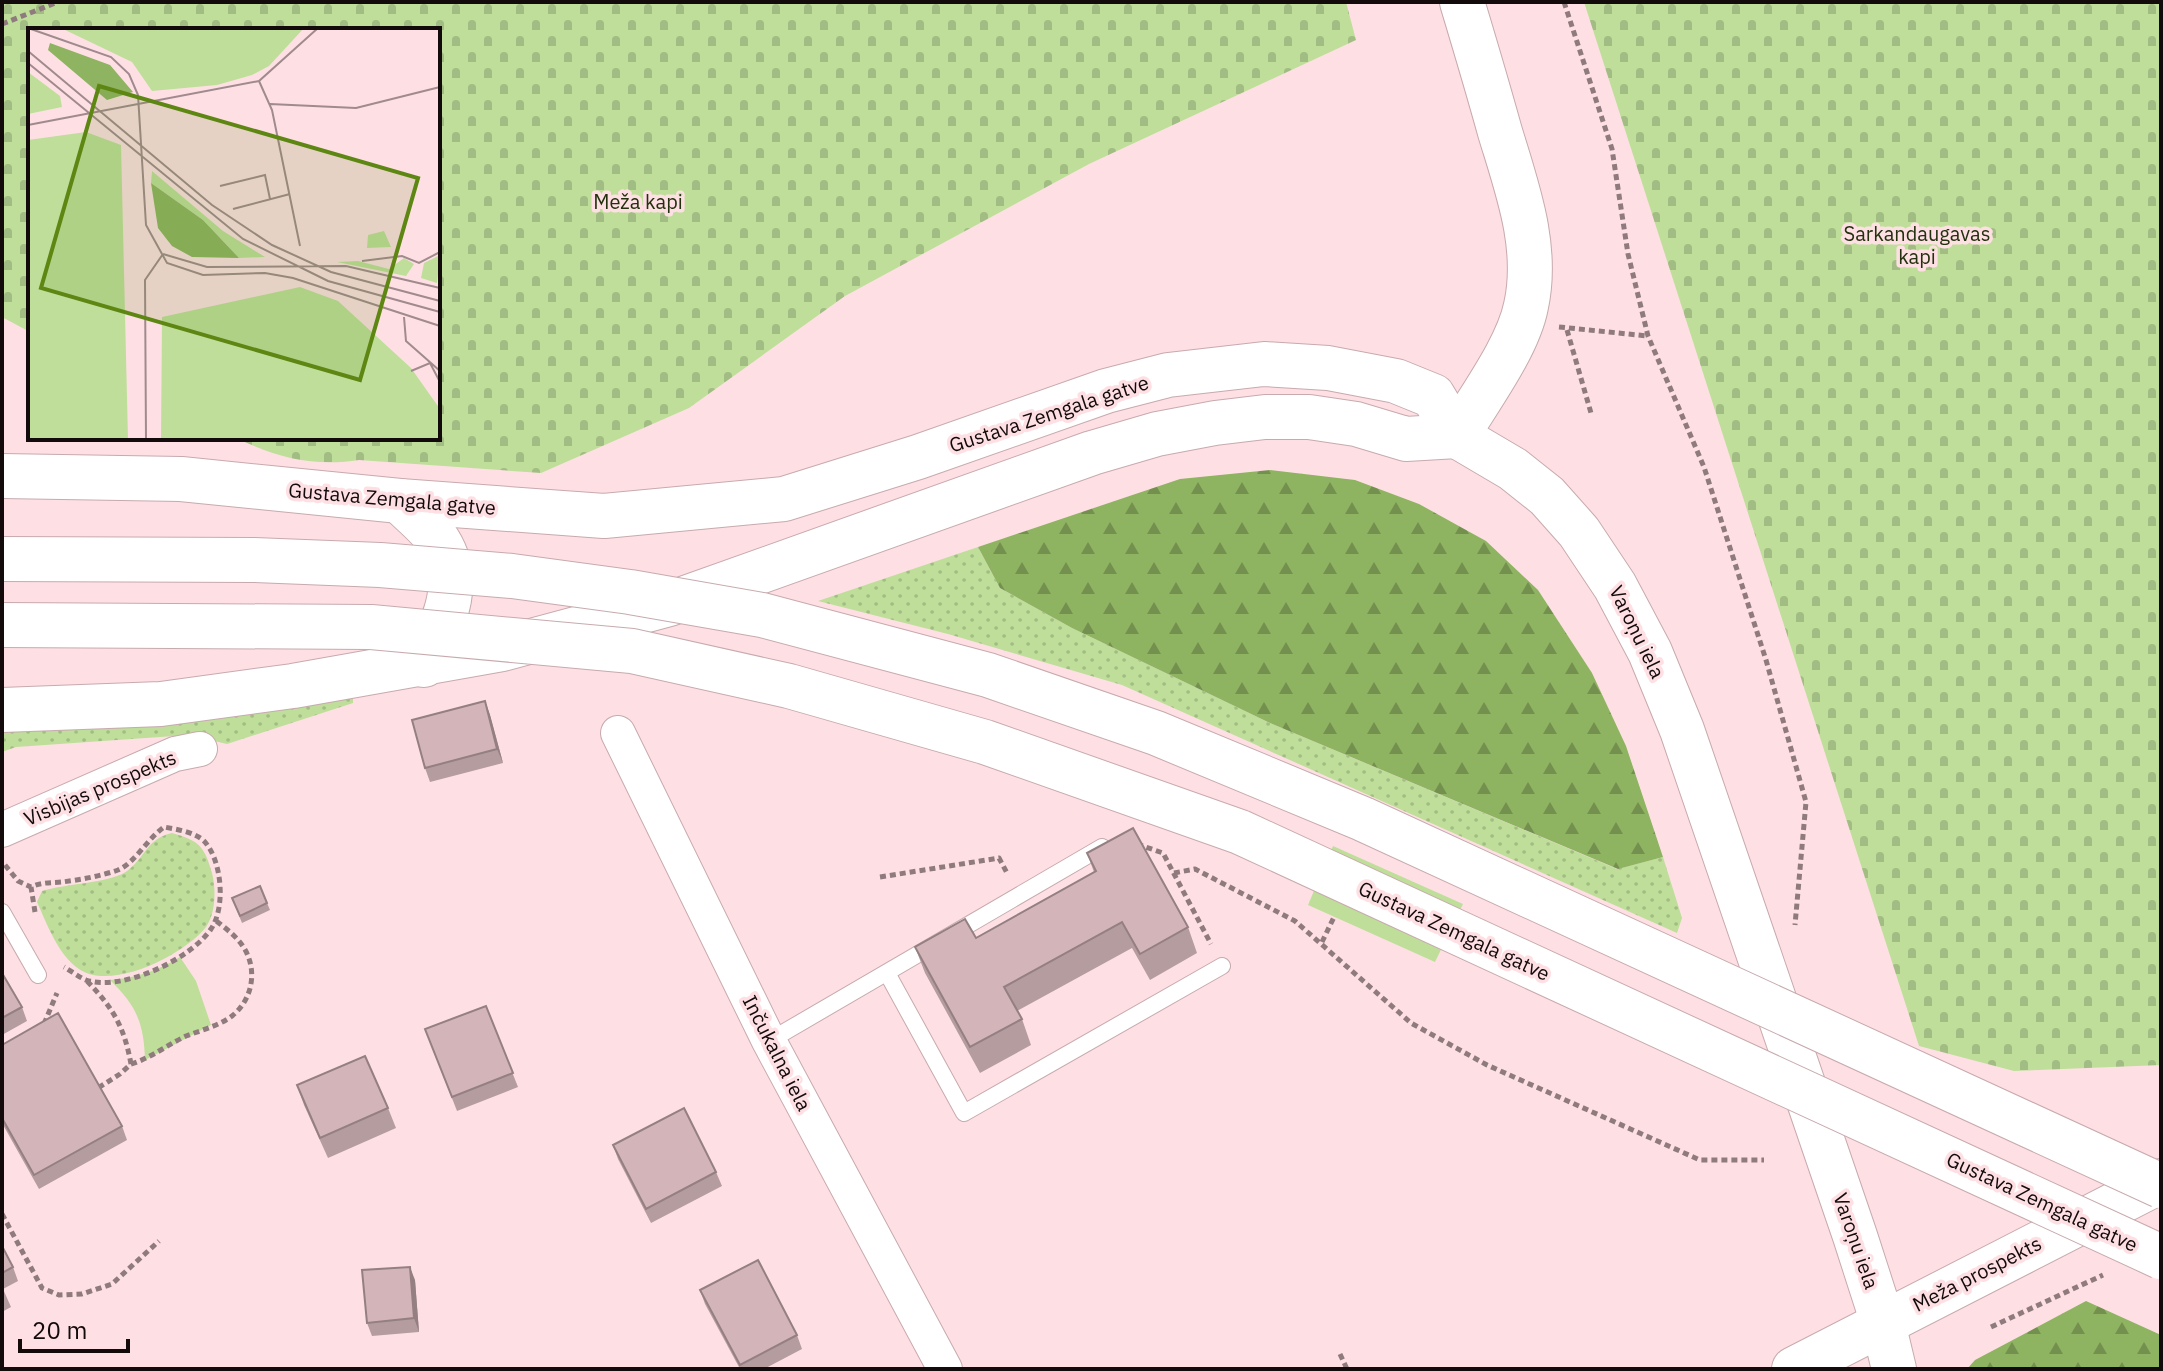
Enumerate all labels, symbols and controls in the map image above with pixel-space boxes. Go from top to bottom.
inset map [28,28,440,440]
park label: Meža kapi [593,188,683,215]
park label: Sarkandaugavas kapi [1844,220,1990,270]
street label: Gustava Zemgala gatve [946,368,1152,459]
street label: Gustava Zemgala gatve [287,476,497,521]
street label: Varoņu iela [1603,581,1672,683]
street label: Visbijas prospekts [19,743,180,832]
street label: Gustava Zemgala gatve [1354,874,1554,987]
street label: Inčukalna iela [737,990,818,1115]
street label: Gustava Zemgala gatve [1942,1145,2142,1258]
street label: Varoņu iela [1827,1189,1886,1293]
street label: Meža prospekts [1908,1229,2046,1318]
scale bar [20,1303,128,1353]
text: 20 m [32,1314,87,1346]

